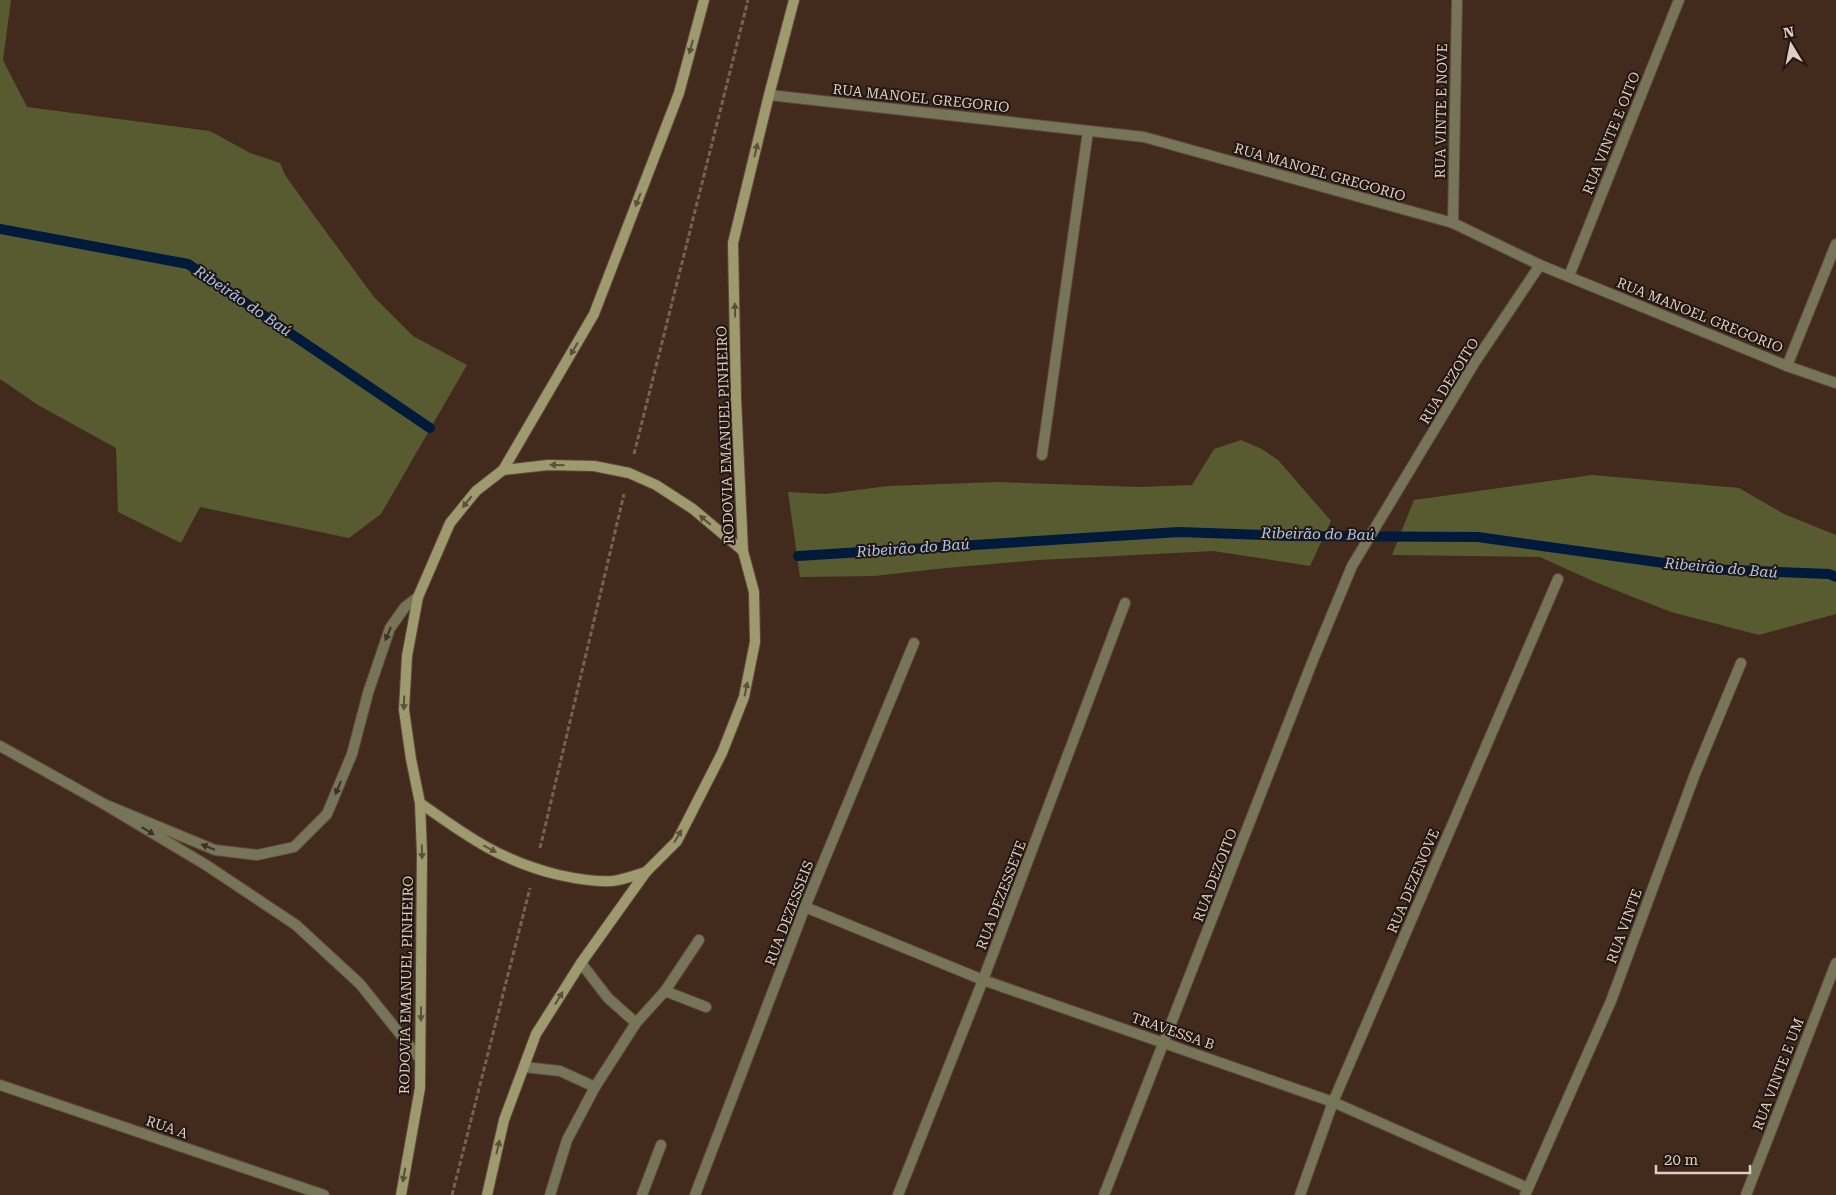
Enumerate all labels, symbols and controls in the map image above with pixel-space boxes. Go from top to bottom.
north arrow [1766,20,1816,70]
text: N [1782,23,1796,41]
one-way arrow [687,40,695,55]
street label: RUA VINTE E NOVE [1432,43,1450,179]
street label: RUA VINTE E OITO [1579,69,1643,197]
street label: RUA MANOEL GREGORIO [832,81,1010,115]
street label: RUA MANOEL GREGORIO [1232,140,1408,204]
one-way arrow [752,142,760,158]
one-way arrow [634,193,641,208]
water label: Ribeirão do Baú [190,261,295,340]
street label: RUA MANOEL GREGORIO [1615,274,1785,356]
one-way arrow [730,302,738,318]
street label: RODOVIA EMANUEL PINHEIRO [713,325,737,545]
street label: RUA DEZOITO [1416,335,1482,427]
one-way arrow [569,343,578,356]
one-way arrow [549,461,565,469]
one-way arrow [461,495,472,508]
one-way arrow [699,514,712,525]
water label: Ribeirão do Baú [1260,524,1375,544]
water label: Ribeirão do Baú [855,535,970,561]
water label: Ribeirão do Baú [1663,554,1778,582]
one-way arrow [384,627,392,641]
one-way arrow [742,680,750,696]
one-way arrow [400,696,408,712]
one-way arrow [333,781,341,795]
one-way arrow [141,826,154,835]
street label: RUA DEZOITO [1190,826,1240,924]
street label: RUA DEZENOVE [1384,826,1442,936]
one-way arrow [674,830,683,843]
street label: RUA DEZESSETE [973,838,1029,952]
one-way arrow [200,843,215,851]
one-way arrow [418,844,426,860]
one-way arrow [483,845,497,853]
street label: RUA DEZESSEIS [762,858,816,968]
street label: RODOVIA EMANUEL PINHEIRO [396,876,416,1094]
street label: RUA VINTE [1603,887,1645,965]
one-way arrow [554,991,564,1005]
one-way arrow [417,1007,425,1023]
street label: TRAVESSA B [1129,1009,1217,1053]
street label: RUA VINTE E UM [1749,1016,1807,1132]
street label: RUA A [144,1112,190,1142]
one-way arrow [494,1140,502,1155]
scale bar [1656,1142,1750,1174]
text: 20 m [1664,1151,1699,1169]
one-way arrow [400,1168,408,1184]

